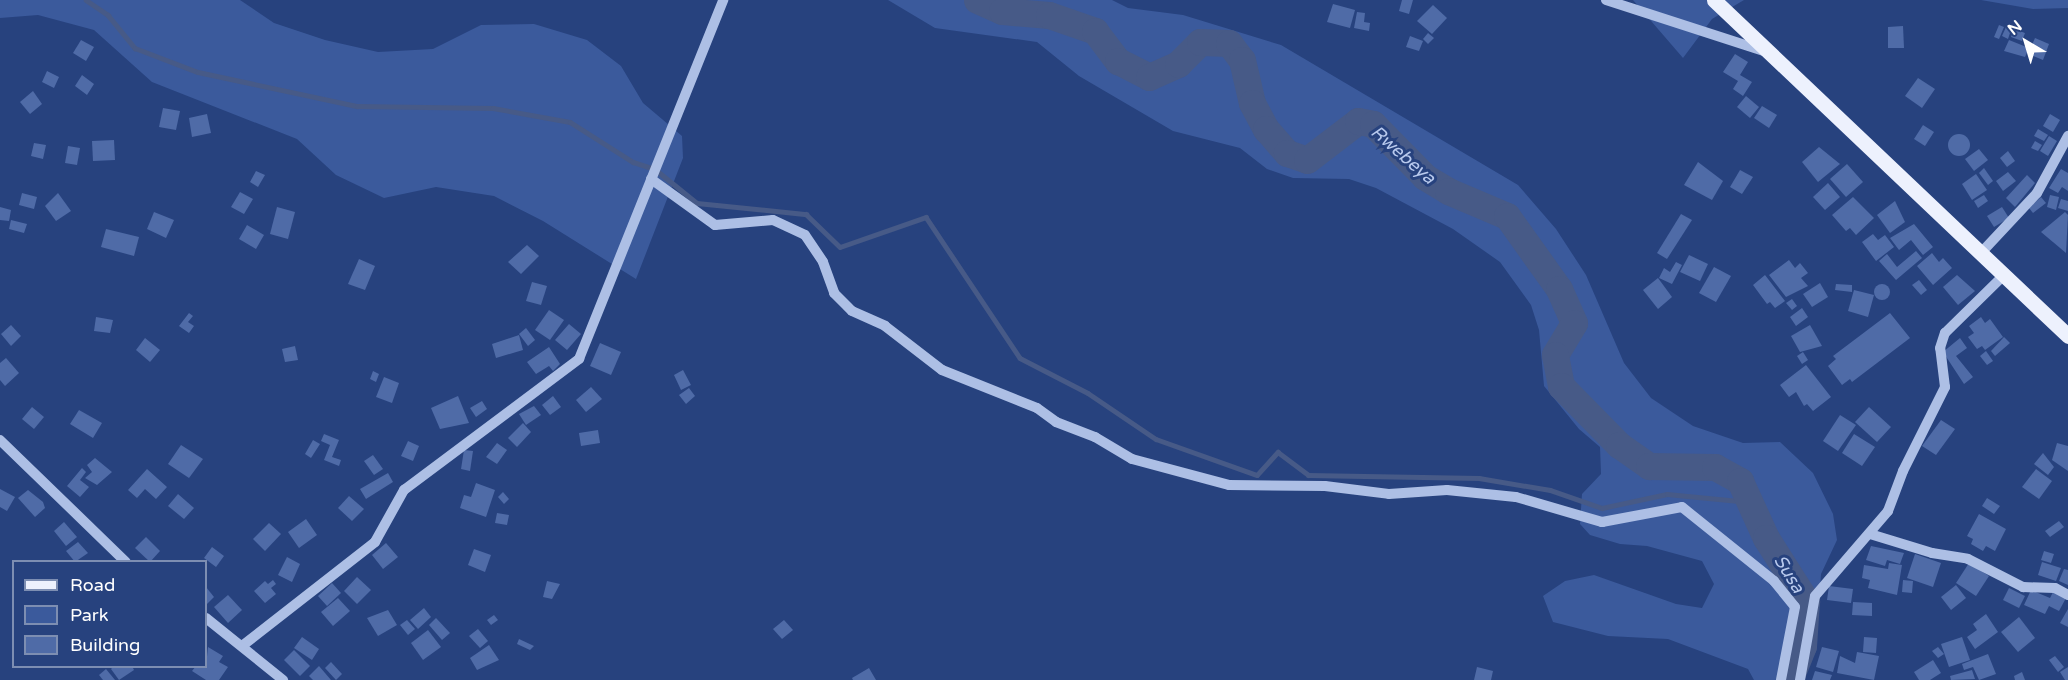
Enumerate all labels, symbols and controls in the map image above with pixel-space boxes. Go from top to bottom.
north arrow [1996,12,2056,72]
text: N [2004,16,2026,40]
water label: Rwebeya [1366,121,1440,189]
water label: Susa [1769,551,1809,597]
legend [12,560,207,668]
text: Road [70,574,115,596]
text: Park [70,604,108,626]
text: Building [70,634,140,656]

